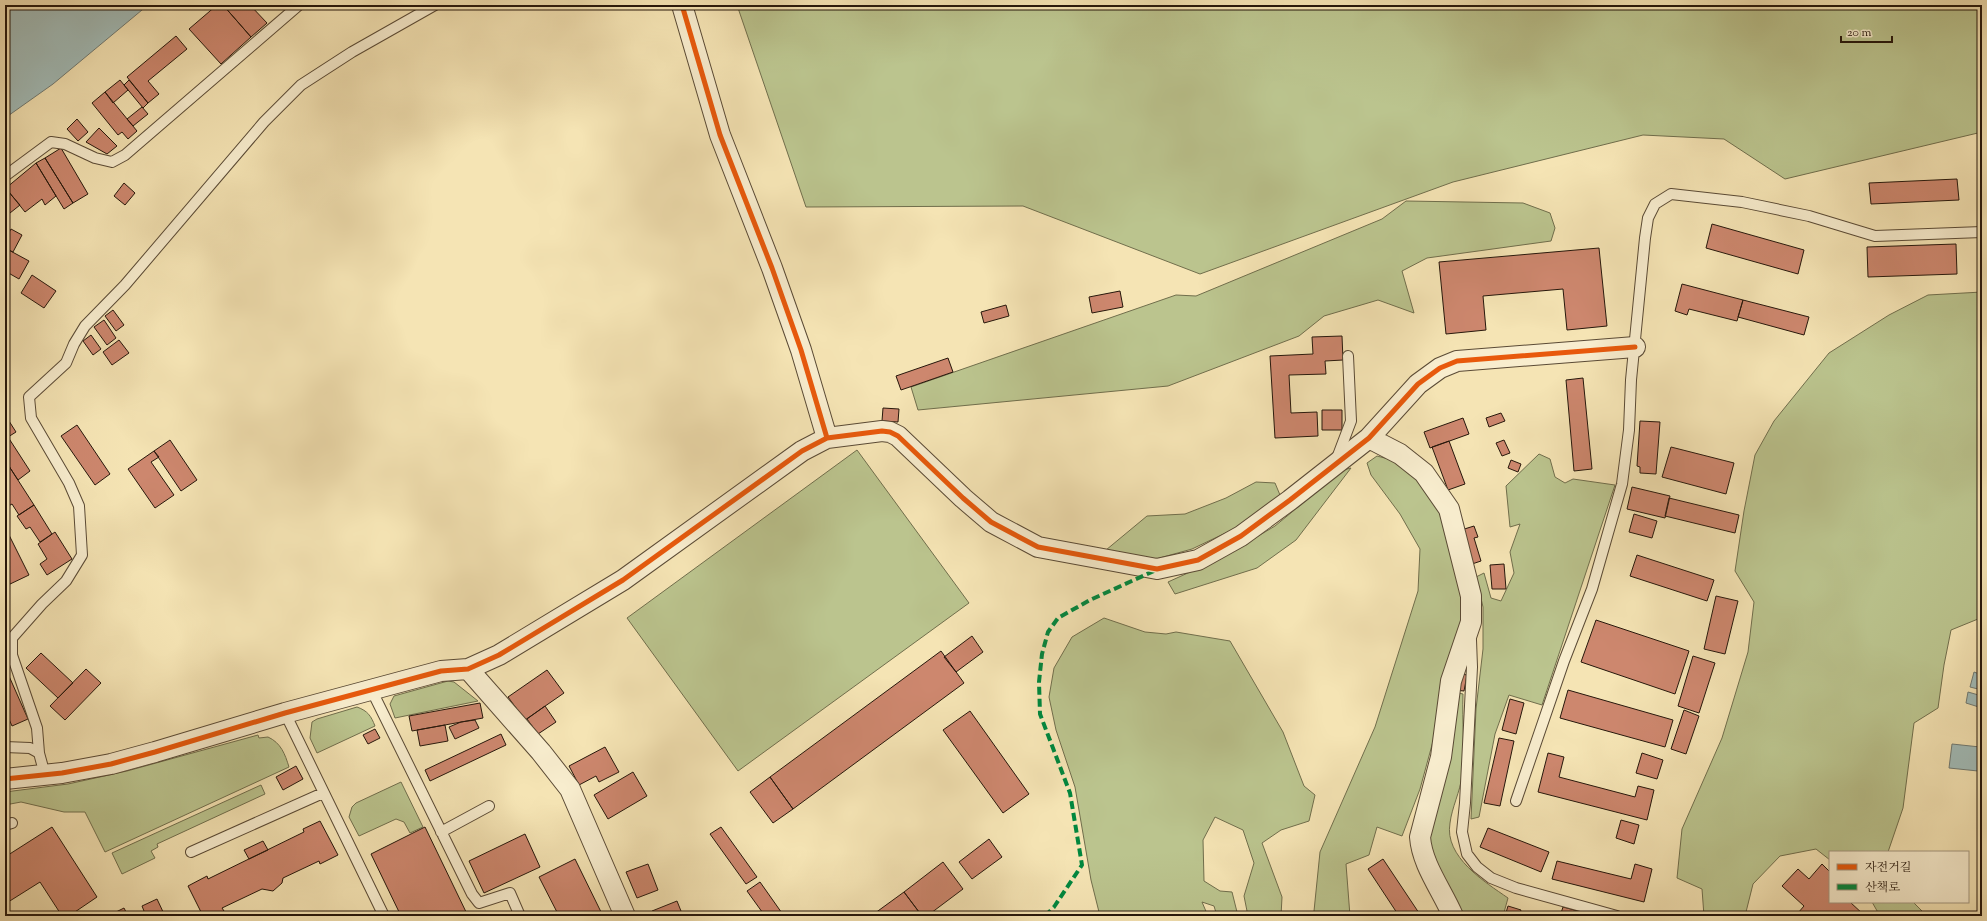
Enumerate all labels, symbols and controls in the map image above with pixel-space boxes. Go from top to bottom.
scale bar [1841,18,1892,44]
text: 20 m [1847,24,1872,42]
legend [1829,851,1969,903]
text: 자전거길 [1865,859,1911,877]
text: 산책로 [1865,879,1900,897]

